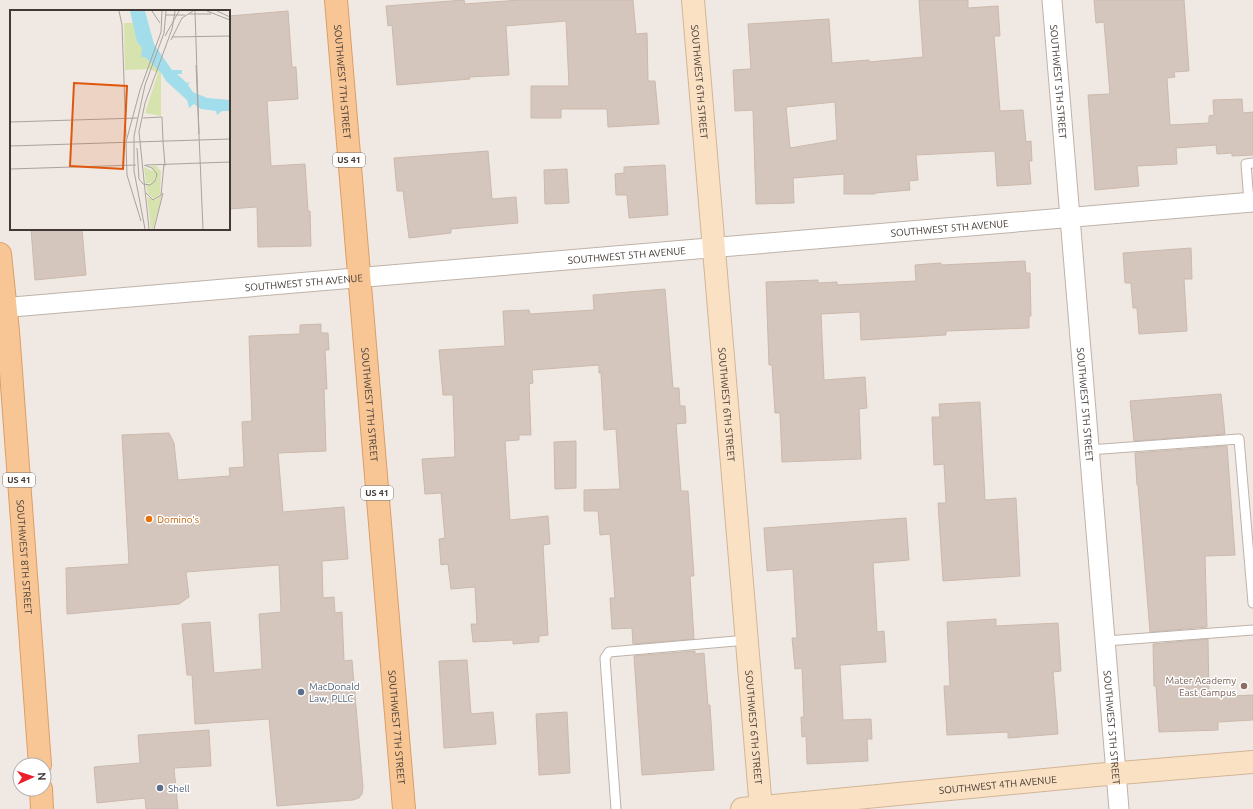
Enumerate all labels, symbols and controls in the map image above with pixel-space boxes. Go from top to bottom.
inset map [10,10,230,230]
street label: SOUTHWEST 7TH STREET [332,24,353,140]
street label: SOUTHWEST 6TH STREET [689,24,710,140]
street label: SOUTHWEST 5TH STREET [1048,24,1069,140]
road number: US 41 [333,153,365,167]
street label: SOUTHWEST 5TH AVENUE [890,218,1009,239]
street label: SOUTHWEST 5TH AVENUE [567,245,687,266]
street label: SOUTHWEST 5TH AVENUE [244,272,364,293]
street label: SOUTHWEST 7TH STREET [359,347,380,463]
street label: SOUTHWEST 6TH STREET [716,347,737,463]
street label: SOUTHWEST 5TH STREET [1075,347,1095,463]
road number: US 41 [3,473,35,487]
road number: US 41 [361,486,393,500]
street label: SOUTHWEST 8TH STREET [14,499,34,615]
marker: Domino's [144,514,154,524]
place label: Domino's [157,514,199,525]
street label: SOUTHWEST 7TH STREET [386,670,407,786]
street label: SOUTHWEST 6TH STREET [743,670,764,786]
street label: SOUTHWEST 5TH STREET [1102,670,1122,786]
place label: Mater Academy East Campus [1166,675,1236,698]
place label: MacDonald Law, PLLC [309,681,360,704]
marker: Mater Academy East Campus [1239,681,1249,691]
marker: MacDonald Law, PLLC [296,687,306,697]
north arrow [12,757,52,797]
text: N [36,772,48,781]
street label: SOUTHWEST 4TH AVENUE [938,774,1058,796]
marker: Shell [155,783,165,793]
place label: Shell [168,783,190,794]

